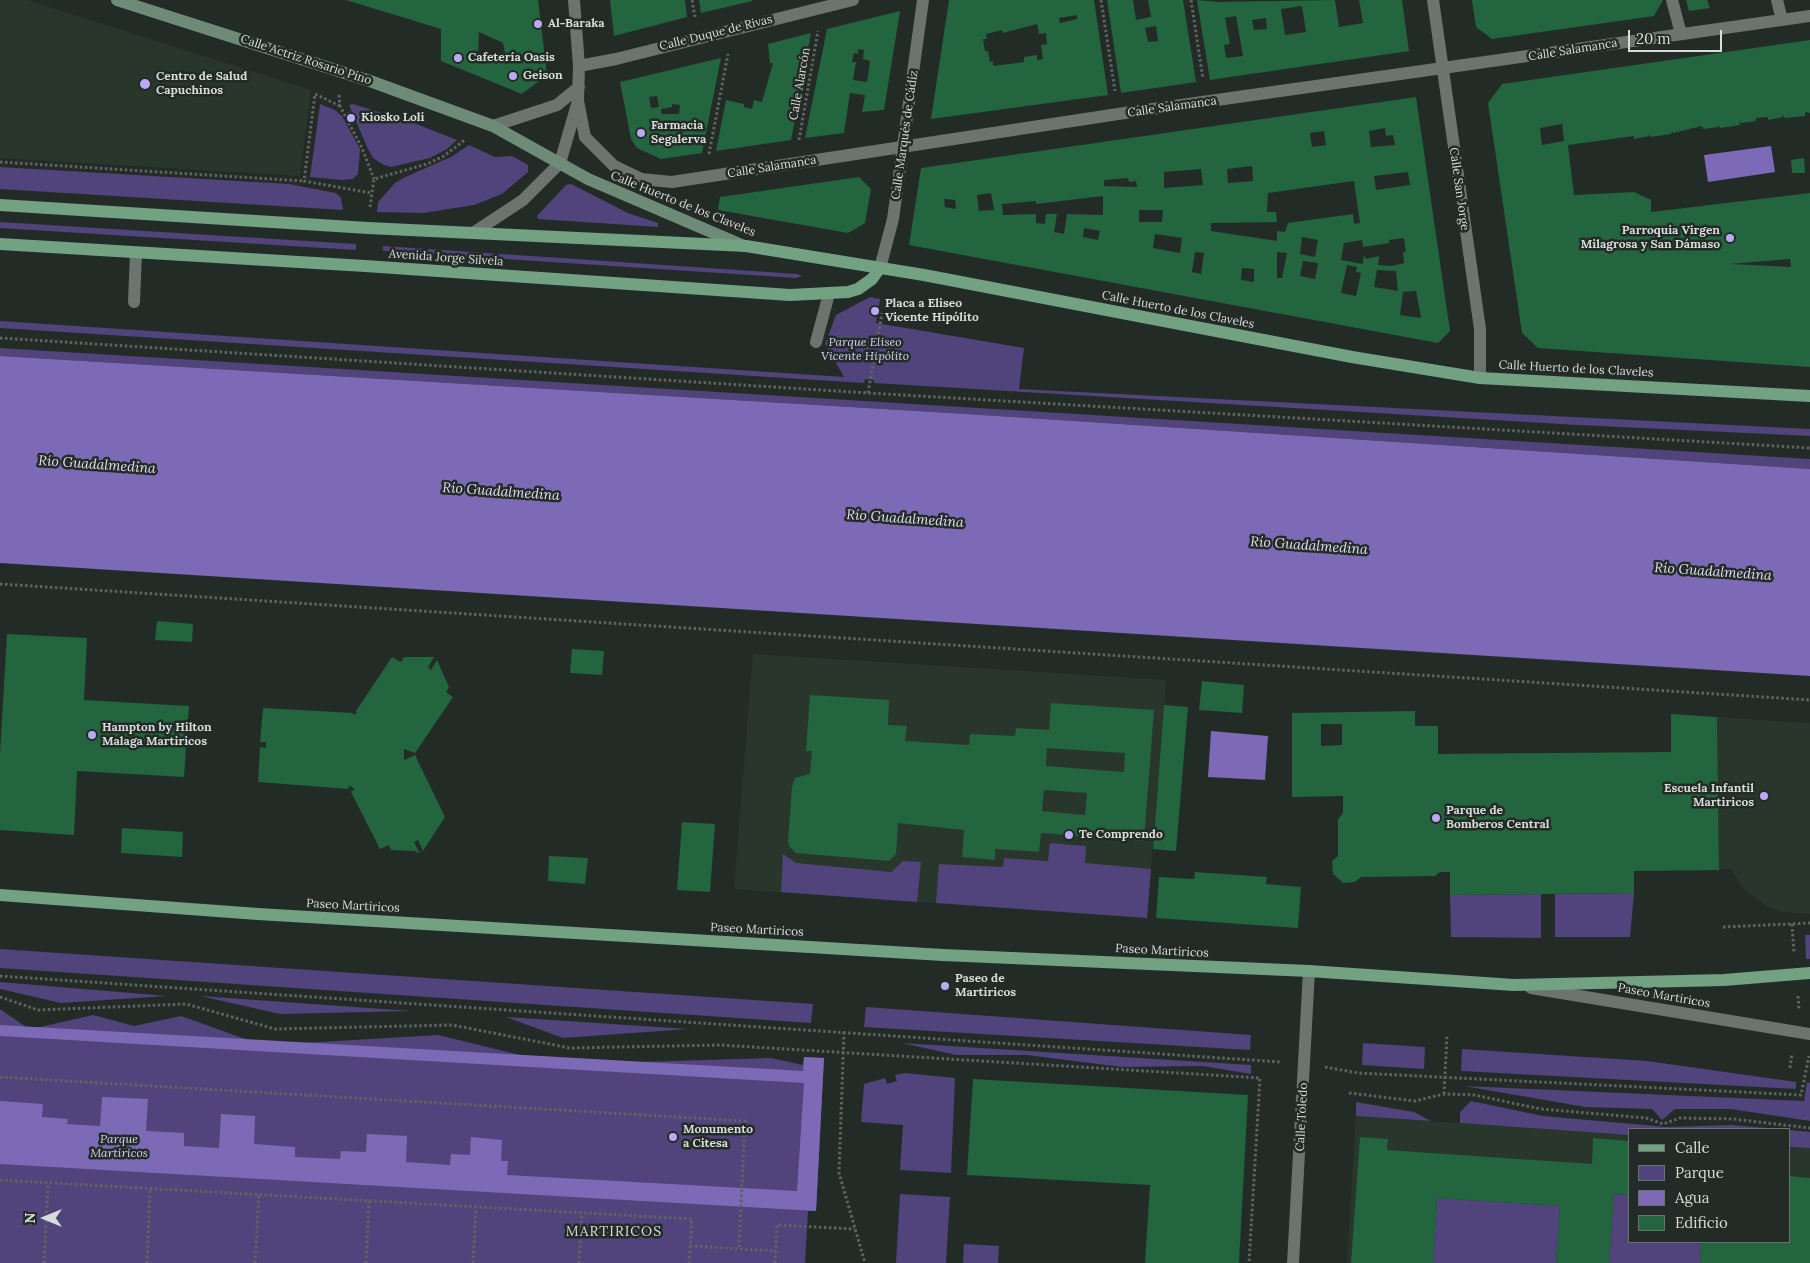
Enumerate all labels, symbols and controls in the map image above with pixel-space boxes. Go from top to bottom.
street label: Calle Duque de Rivas [658,12,774,54]
place label: Al-Baraka [548,17,605,31]
marker: Al-Baraka [532,18,544,30]
scale bar [1630,20,1724,52]
text: 20 m [1636,29,1671,48]
street label: Calle Actriz Rosario Pino [239,32,373,88]
street label: Calle Salamanca [1527,36,1619,64]
street label: Calle Alarcón [787,47,813,121]
place label: Cafetería Oasis [468,51,555,65]
marker: Cafetería Oasis [452,52,464,64]
place label: Geison [523,69,563,83]
street label: Calle Marqués de Cádiz [889,69,921,201]
place label: Centro de Salud Capuchinos [156,70,247,98]
marker: Geison [507,70,519,82]
marker: Centro de Salud Capuchinos [138,77,152,91]
street label: Calle Salamanca [1126,94,1218,120]
place label: Kiosko Loli [361,111,425,125]
marker: Kiosko Loli [345,112,357,124]
place label: Farmacia Segalerva [651,119,706,147]
marker: Farmacia Segalerva [635,127,647,139]
street label: Calle San Jorge [1446,146,1472,232]
street label: Calle Salamanca [726,153,818,181]
street label: Calle Huerto de los Claveles [608,168,758,240]
place label: Parroquia Virgen Milagrosa y San Dámaso [1581,224,1720,252]
marker: Parroquia Virgen Milagrosa y San Dámaso [1724,232,1736,244]
street label: Avenida Jorge Silvela [388,247,504,269]
street label: Calle Huerto de los Claveles [1101,288,1255,332]
place label: Placa a Eliseo Vicente Hipólito [885,297,979,325]
marker: Placa a Eliseo Vicente Hipólito [869,305,881,317]
park label: Parque Eliseo Vicente Hipólito [821,336,909,364]
street label: Calle Huerto de los Claveles [1498,358,1654,380]
water label: Río Guadalmedina [38,453,156,477]
water label: Río Guadalmedina [442,480,560,504]
water label: Río Guadalmedina [846,507,964,531]
water label: Río Guadalmedina [1250,534,1368,558]
water label: Río Guadalmedina [1654,560,1772,584]
place label: Hampton by Hilton Malaga Martiricos [102,721,212,749]
marker: Hampton by Hilton Malaga Martiricos [86,729,98,741]
place label: Escuela Infantil Martiricos [1664,782,1754,810]
marker: Escuela Infantil Martiricos [1758,790,1770,802]
place label: Parque de Bomberos Central [1446,804,1550,832]
marker: Parque de Bomberos Central [1430,812,1442,824]
place label: Te Comprendo [1079,828,1163,842]
marker: Te Comprendo [1063,829,1075,841]
street label: Paseo Martiricos [306,896,400,916]
street label: Paseo Martiricos [710,920,804,940]
street label: Paseo Martiricos [1115,941,1209,961]
place label: Paseo de Martiricos [955,972,1016,1000]
marker: Paseo de Martiricos [939,980,951,992]
street label: Paseo Martiricos [1617,981,1711,1011]
street label: Calle Toledo [1293,1082,1311,1152]
place label: Monumento a Citesa [683,1123,753,1151]
legend [1628,1128,1790,1243]
marker: Monumento a Citesa [667,1131,679,1143]
park label: Parque Martiricos [90,1133,148,1161]
text: Calle [1675,1138,1710,1157]
text: Parque [1675,1163,1724,1182]
text: Agua [1675,1188,1709,1207]
north arrow [20,1193,70,1243]
text: N [21,1213,39,1223]
text: Edificio [1675,1213,1728,1232]
district label: MARTIRICOS [565,1224,663,1240]

